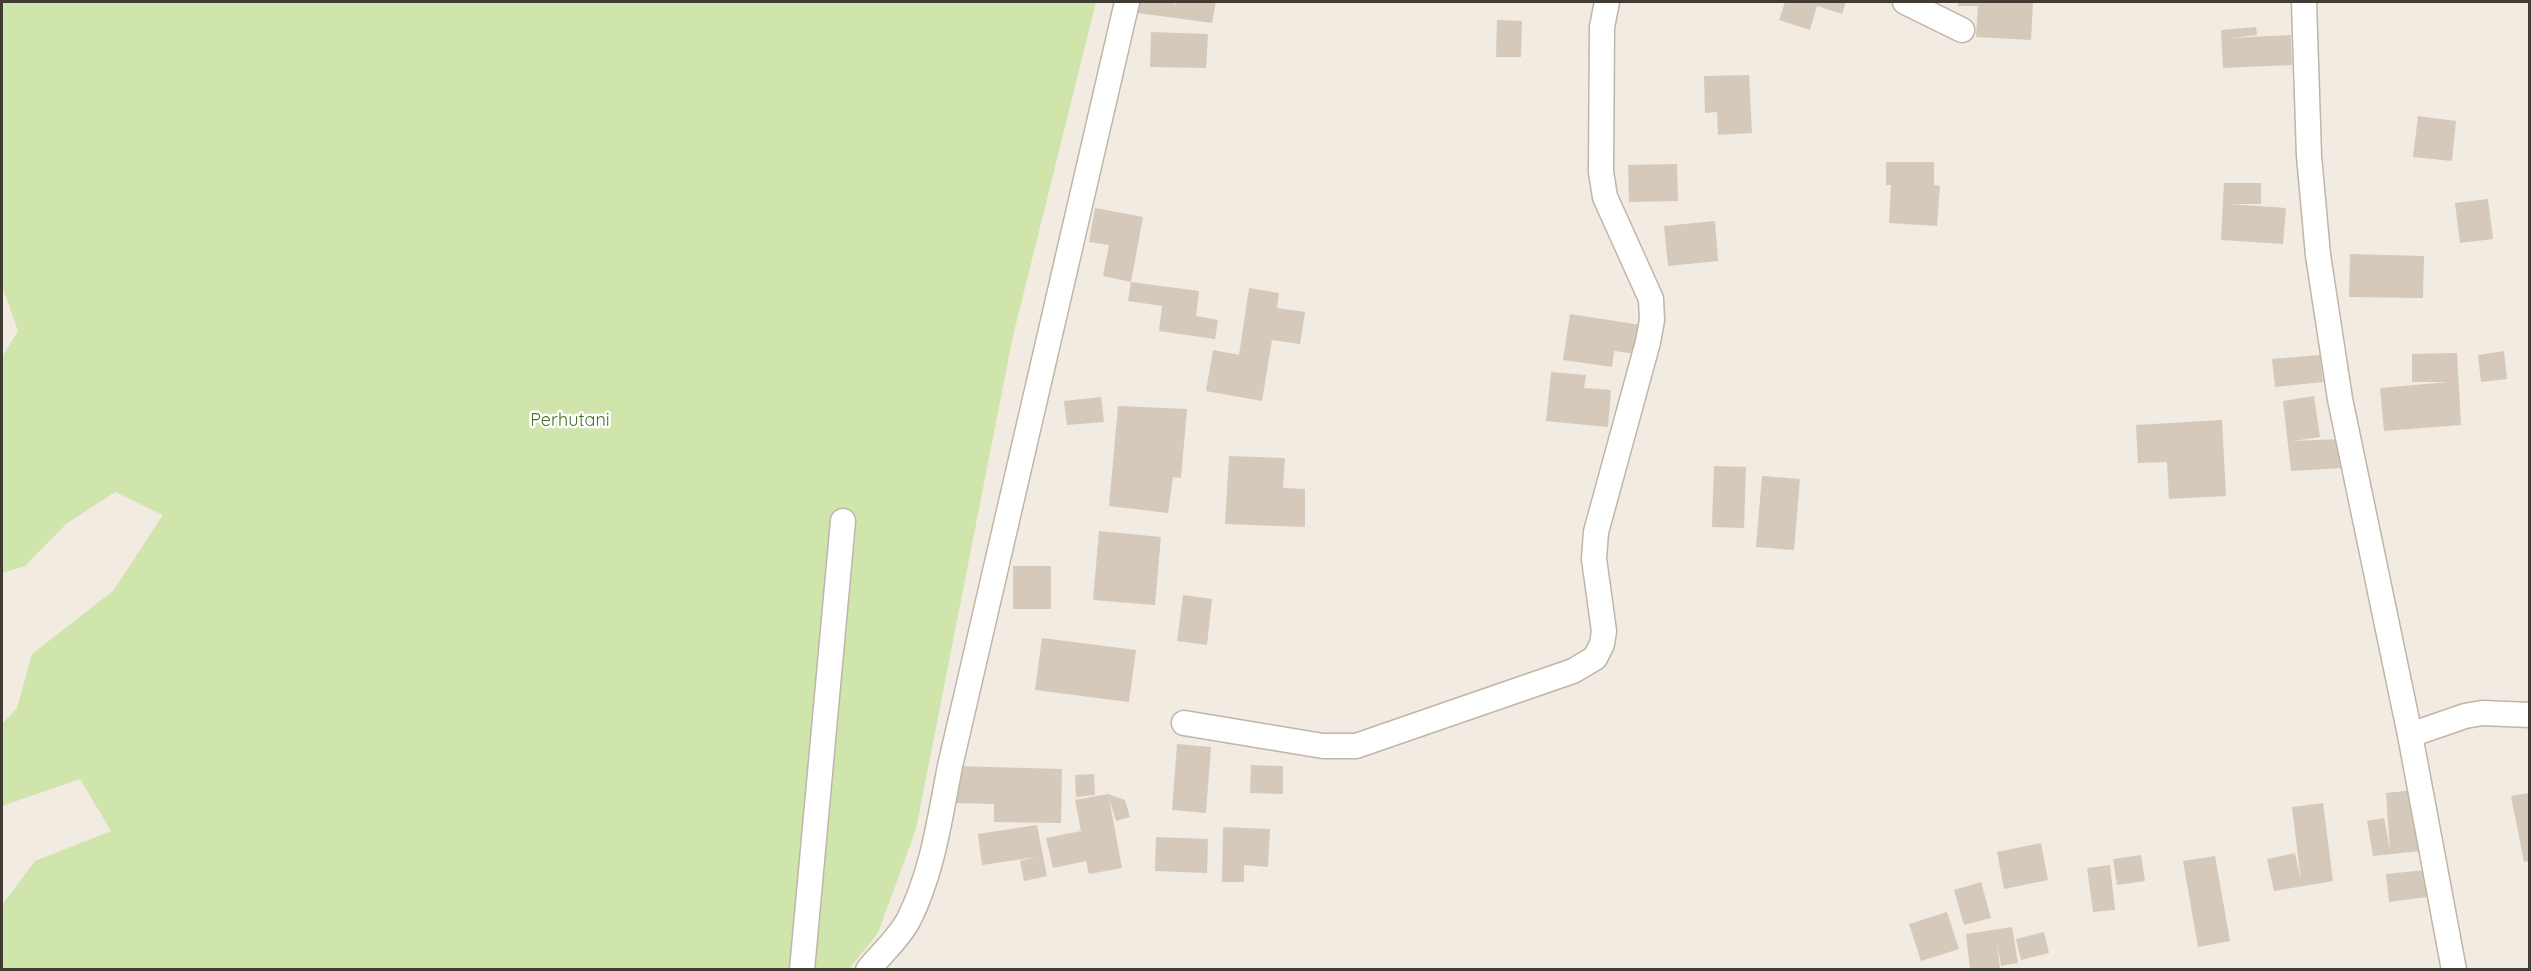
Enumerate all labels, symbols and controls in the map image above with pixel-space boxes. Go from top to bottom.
park label: Perhutani [530,410,610,432]

